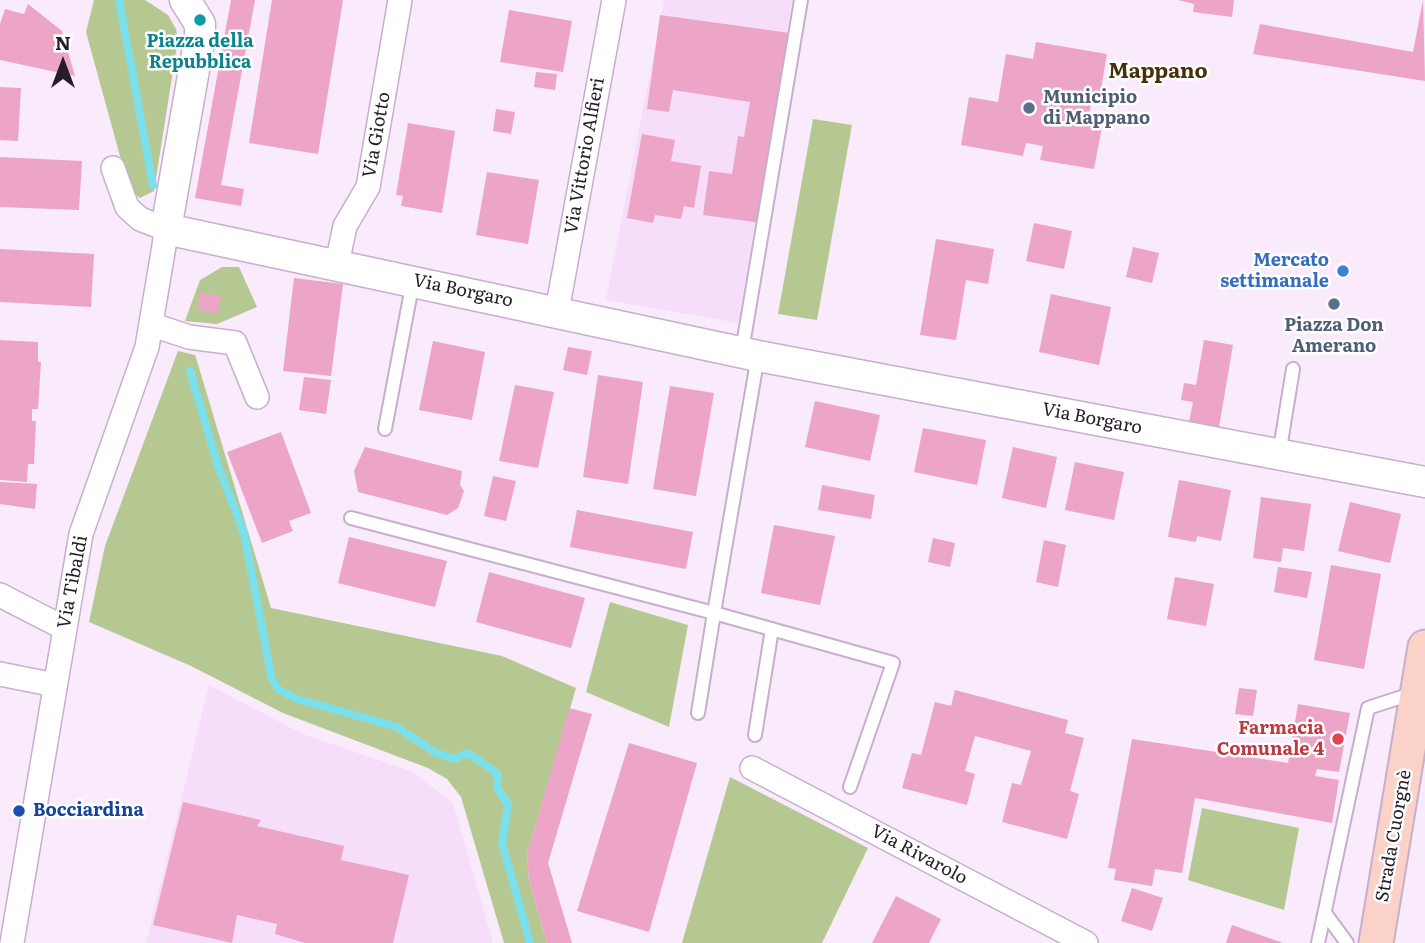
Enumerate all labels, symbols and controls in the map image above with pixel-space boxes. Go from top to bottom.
marker: Piazza della Repubblica [192,12,208,28]
north arrow [28,28,98,98]
text: N [55,28,71,56]
place label: Piazza della Repubblica [146,31,254,74]
district label: Mappano [1108,59,1208,85]
street label: Via Vittorio Alfieri [561,76,609,236]
place label: Municipio di Mappano [1043,87,1150,130]
street label: Via Giotto [359,90,395,180]
marker: Municipio di Mappano [1021,100,1037,116]
place label: Mercato settimanale [1220,250,1329,292]
marker: Mercato settimanale [1335,263,1351,279]
street label: Via Borgaro [411,270,515,312]
marker: Piazza Don Amerano [1326,296,1342,312]
place label: Piazza Don Amerano [1284,315,1384,358]
street label: Via Borgaro [1040,399,1144,439]
street label: Via Tibaldi [53,534,93,630]
place label: Farmacia Comunale 4 [1217,718,1324,760]
marker: Farmacia Comunale 4 [1330,731,1346,747]
street label: Strada Cuorgnè [1372,768,1416,904]
place label: Bocciardina [33,800,144,822]
marker: Bocciardina [11,803,27,819]
street label: Via Rivarolo [867,821,971,889]

